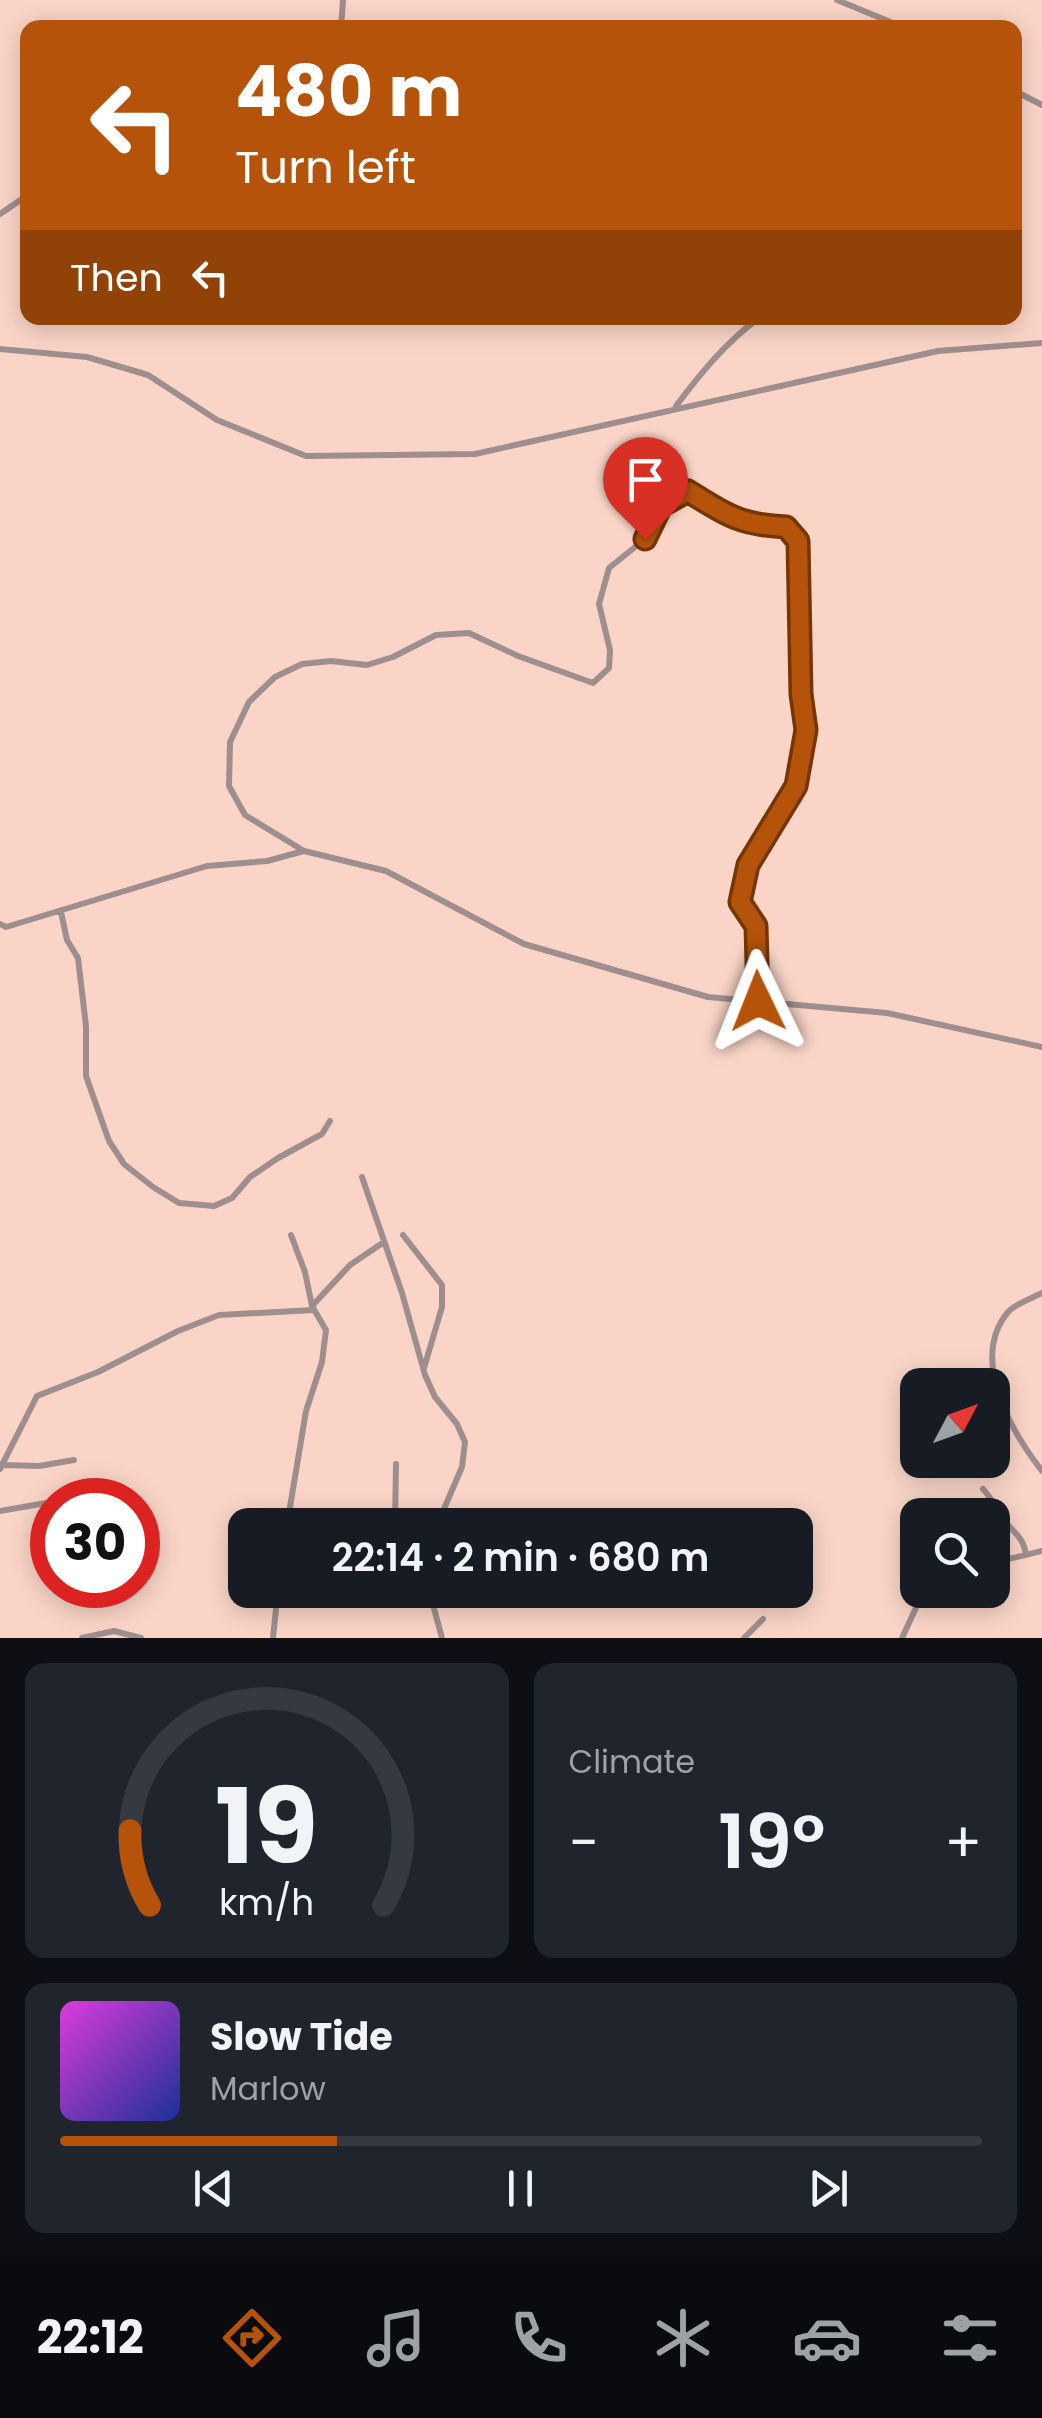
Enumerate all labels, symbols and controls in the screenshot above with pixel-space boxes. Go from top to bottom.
text: 480 m [235,42,462,141]
icon: left [70,60,200,190]
text: Turn left [235,136,416,199]
icon: left [183,250,238,305]
text: Then [70,251,163,304]
pin [603,437,688,540]
icon: arrive [618,452,673,507]
position arrow [706,949,810,1053]
north arrow [900,1368,1010,1478]
map controls [900,1368,1010,1608]
speed limit sign: 30 [30,1478,160,1608]
button: search [900,1498,1010,1608]
text: 22:14 · 2 min · 680 m [332,1531,709,1584]
text: Climate [569,1739,695,1784]
text: 19 [215,1754,318,1899]
text: 19° [718,1789,825,1894]
text: − [569,1804,599,1881]
text: + [944,1804,982,1881]
text: km/h [219,1877,314,1928]
text: Slow Tide [210,2010,393,2063]
text: Marlow [210,2066,326,2111]
icon: previous [186,2161,241,2216]
icon: pause [493,2161,548,2216]
icon: next [801,2161,856,2216]
icon: directions [217,2303,287,2373]
icon: music [361,2303,431,2373]
icon: phone [504,2303,574,2373]
icon: climate [648,2303,718,2373]
icon: car [792,2303,862,2373]
icon: filters [935,2303,1005,2373]
text: 22:12 [37,2306,144,2369]

